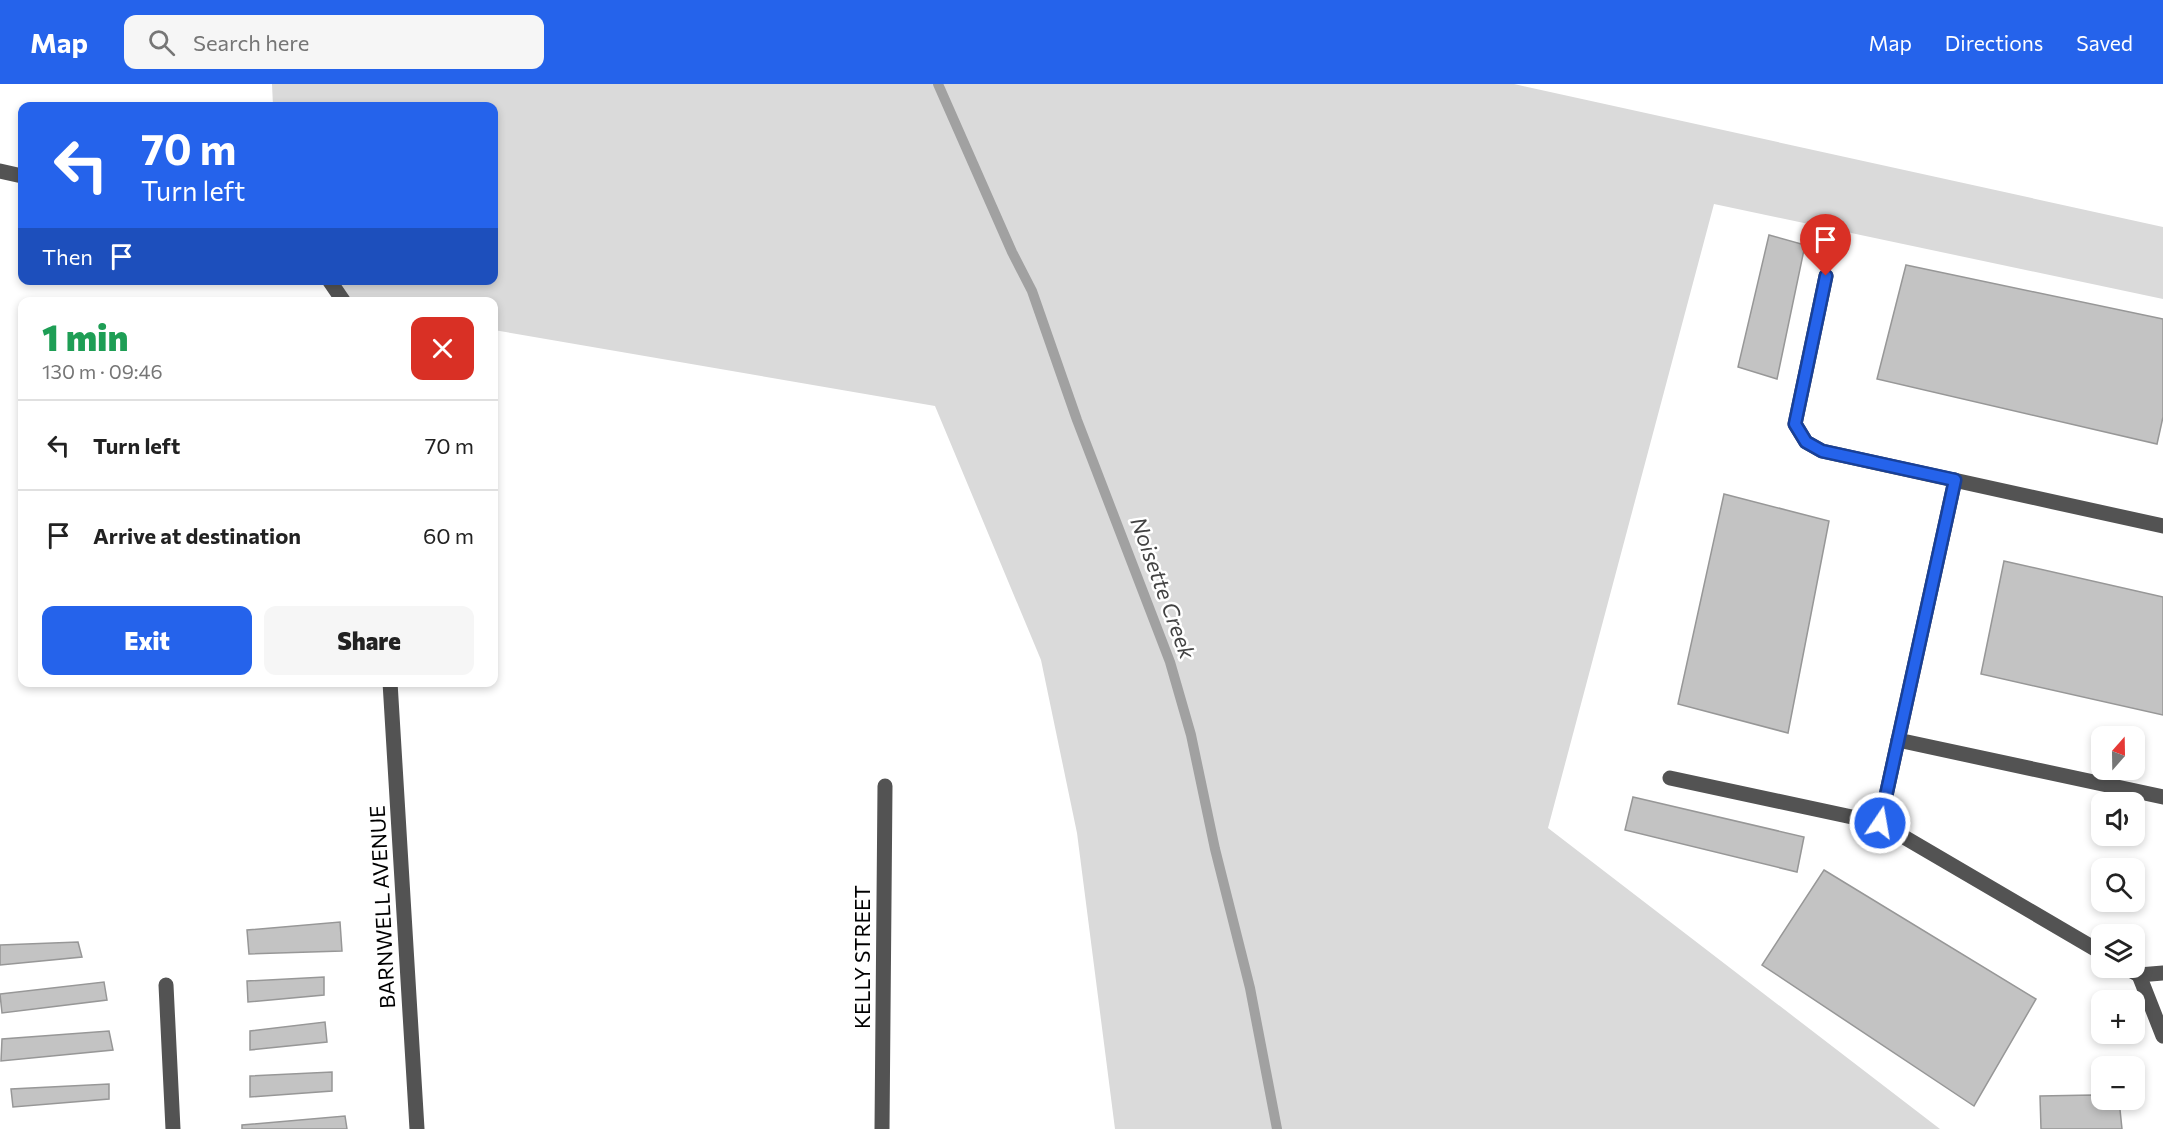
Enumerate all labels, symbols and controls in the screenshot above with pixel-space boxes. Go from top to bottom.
search box [124,15,544,69]
text: Map [30,25,88,59]
icon: search [145,26,178,59]
text: Search here [193,29,309,56]
text: Map [1869,30,1912,55]
text: Directions [1945,30,2043,55]
text: Saved [2076,30,2133,55]
text: 70 m [141,122,236,174]
icon: left [42,126,120,204]
text: Turn left [141,174,245,207]
pin [1800,214,1851,276]
icon: arrive [1809,223,1842,256]
icon: arrive [105,240,138,273]
text: Then [42,243,93,270]
text: 1 min [42,314,128,358]
button: close [411,317,474,380]
text: 130 m · 09:46 [42,359,163,383]
icon: left [42,429,75,462]
text: Turn left [93,432,180,459]
text: 70 m [425,432,474,459]
water label: Noisette Creek [1125,513,1202,664]
icon: arrive [42,519,75,552]
text: Arrive at destination [93,522,301,549]
text: 60 m [423,522,474,549]
button: Exit [42,606,252,675]
button: Share [264,606,474,675]
north arrow [2091,726,2145,780]
map controls [2091,726,2145,1110]
position arrow [1848,791,1912,855]
button: sound [2091,792,2145,846]
street label: BARNWELL AVENUE [364,805,399,1009]
button: search [2091,858,2145,912]
street label: KELLY STREET [849,885,874,1029]
button: layers [2091,924,2145,978]
button: + [2091,990,2145,1044]
button: − [2091,1056,2145,1110]

